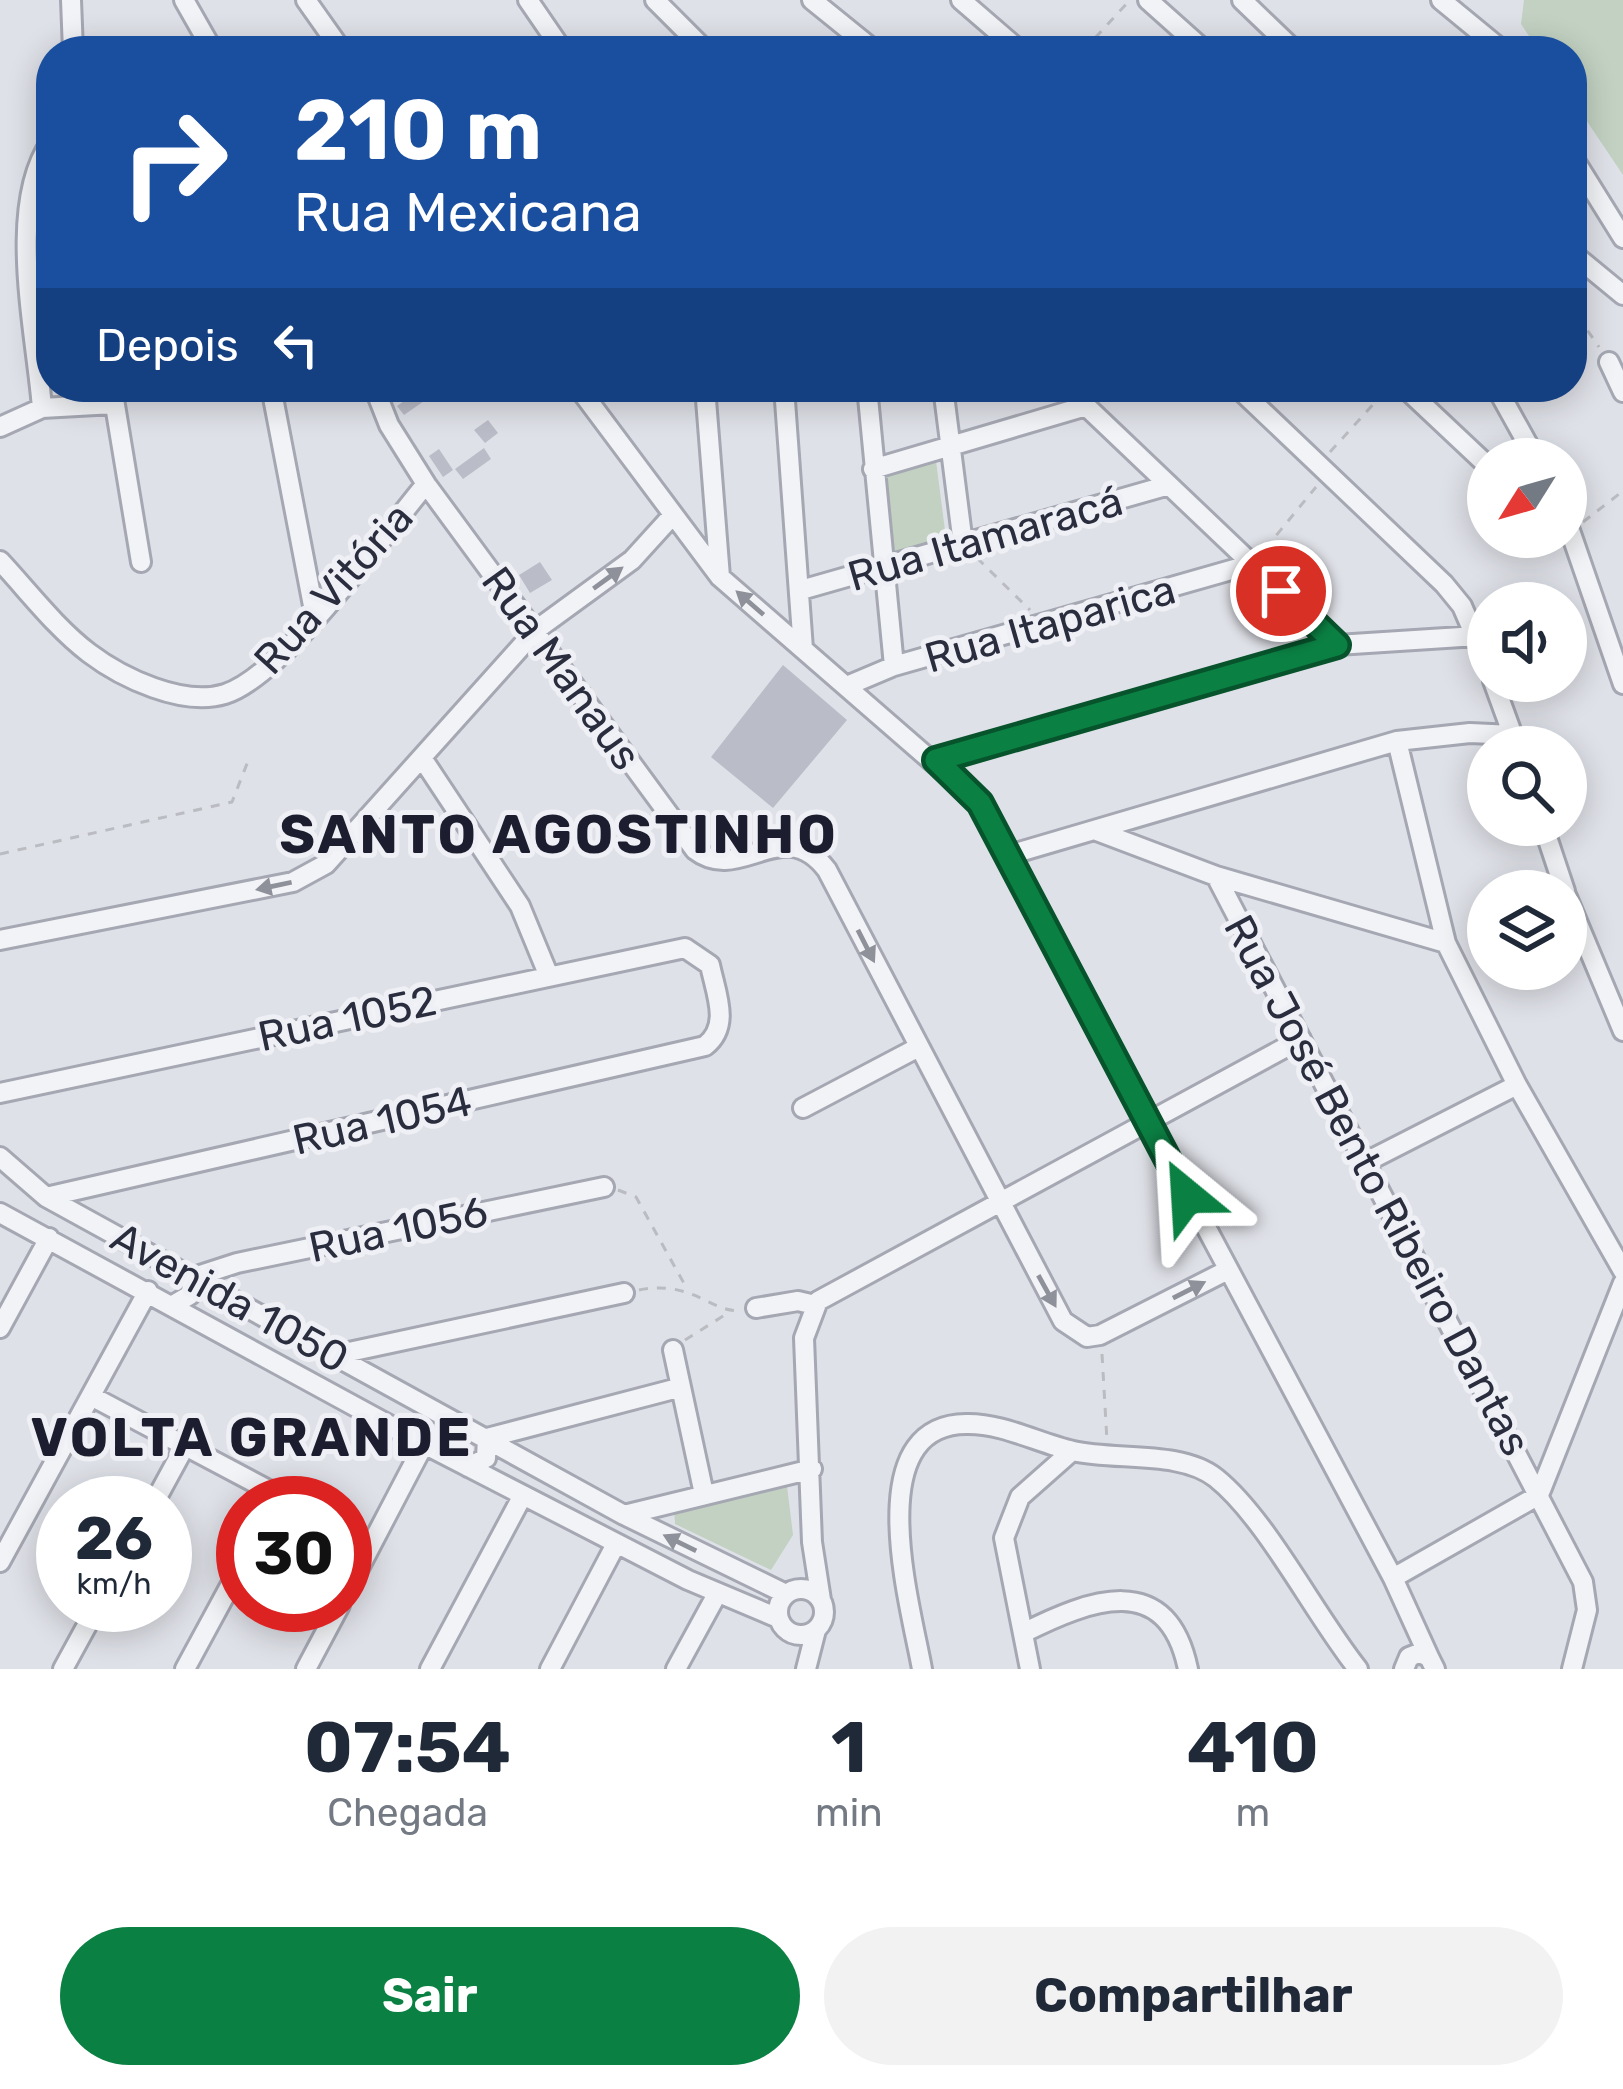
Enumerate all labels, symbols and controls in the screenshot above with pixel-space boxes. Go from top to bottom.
text: 210 m [294,80,542,180]
icon: right [96,84,252,240]
text: Rua Mexicana [294,181,642,245]
icon: left [263,312,329,378]
text: Depois [96,319,239,372]
north arrow [1467,438,1587,558]
map controls [1467,438,1587,990]
street label: Rua Itamaracá [842,476,1128,602]
street label: Rua Vitória [244,493,423,684]
pin [1230,540,1332,642]
street label: Rua Manaus [471,558,651,780]
icon: arrive [1248,558,1314,624]
street label: Rua Itaparica [919,564,1181,684]
one-way arrow [592,566,624,590]
button: sound [1467,582,1587,702]
one-way arrow [735,591,765,617]
button: search [1467,726,1587,846]
district label: SANTO AGOSTINHO [279,803,839,867]
button: layers [1467,870,1587,990]
one-way arrow [254,877,292,896]
street label: Rua José Bento Ribeiro Dantas [1213,907,1541,1464]
one-way arrow [855,928,875,963]
street label: Rua 1052 [254,976,441,1062]
street label: Rua 1054 [288,1076,476,1166]
position arrow [1124,1133,1250,1259]
street label: Rua 1056 [304,1187,492,1273]
street label: Avenida 1050 [102,1212,357,1384]
one-way arrow [1036,1274,1057,1308]
one-way arrow [1171,1280,1206,1300]
district label: VOLTA GRANDE [31,1406,474,1470]
speed limit sign: 30 [216,1476,372,1632]
text: 26 [75,1503,153,1574]
one-way arrow [662,1533,697,1553]
text: km/h [77,1566,151,1602]
text: 07:54 [304,1705,511,1790]
text: 1 [831,1705,867,1790]
text: 410 [1187,1705,1319,1790]
text: Chegada [327,1790,488,1836]
text: min [815,1790,883,1836]
text: m [1236,1790,1270,1836]
button: Sair [60,1927,800,2065]
button: Compartilhar [824,1927,1563,2065]

